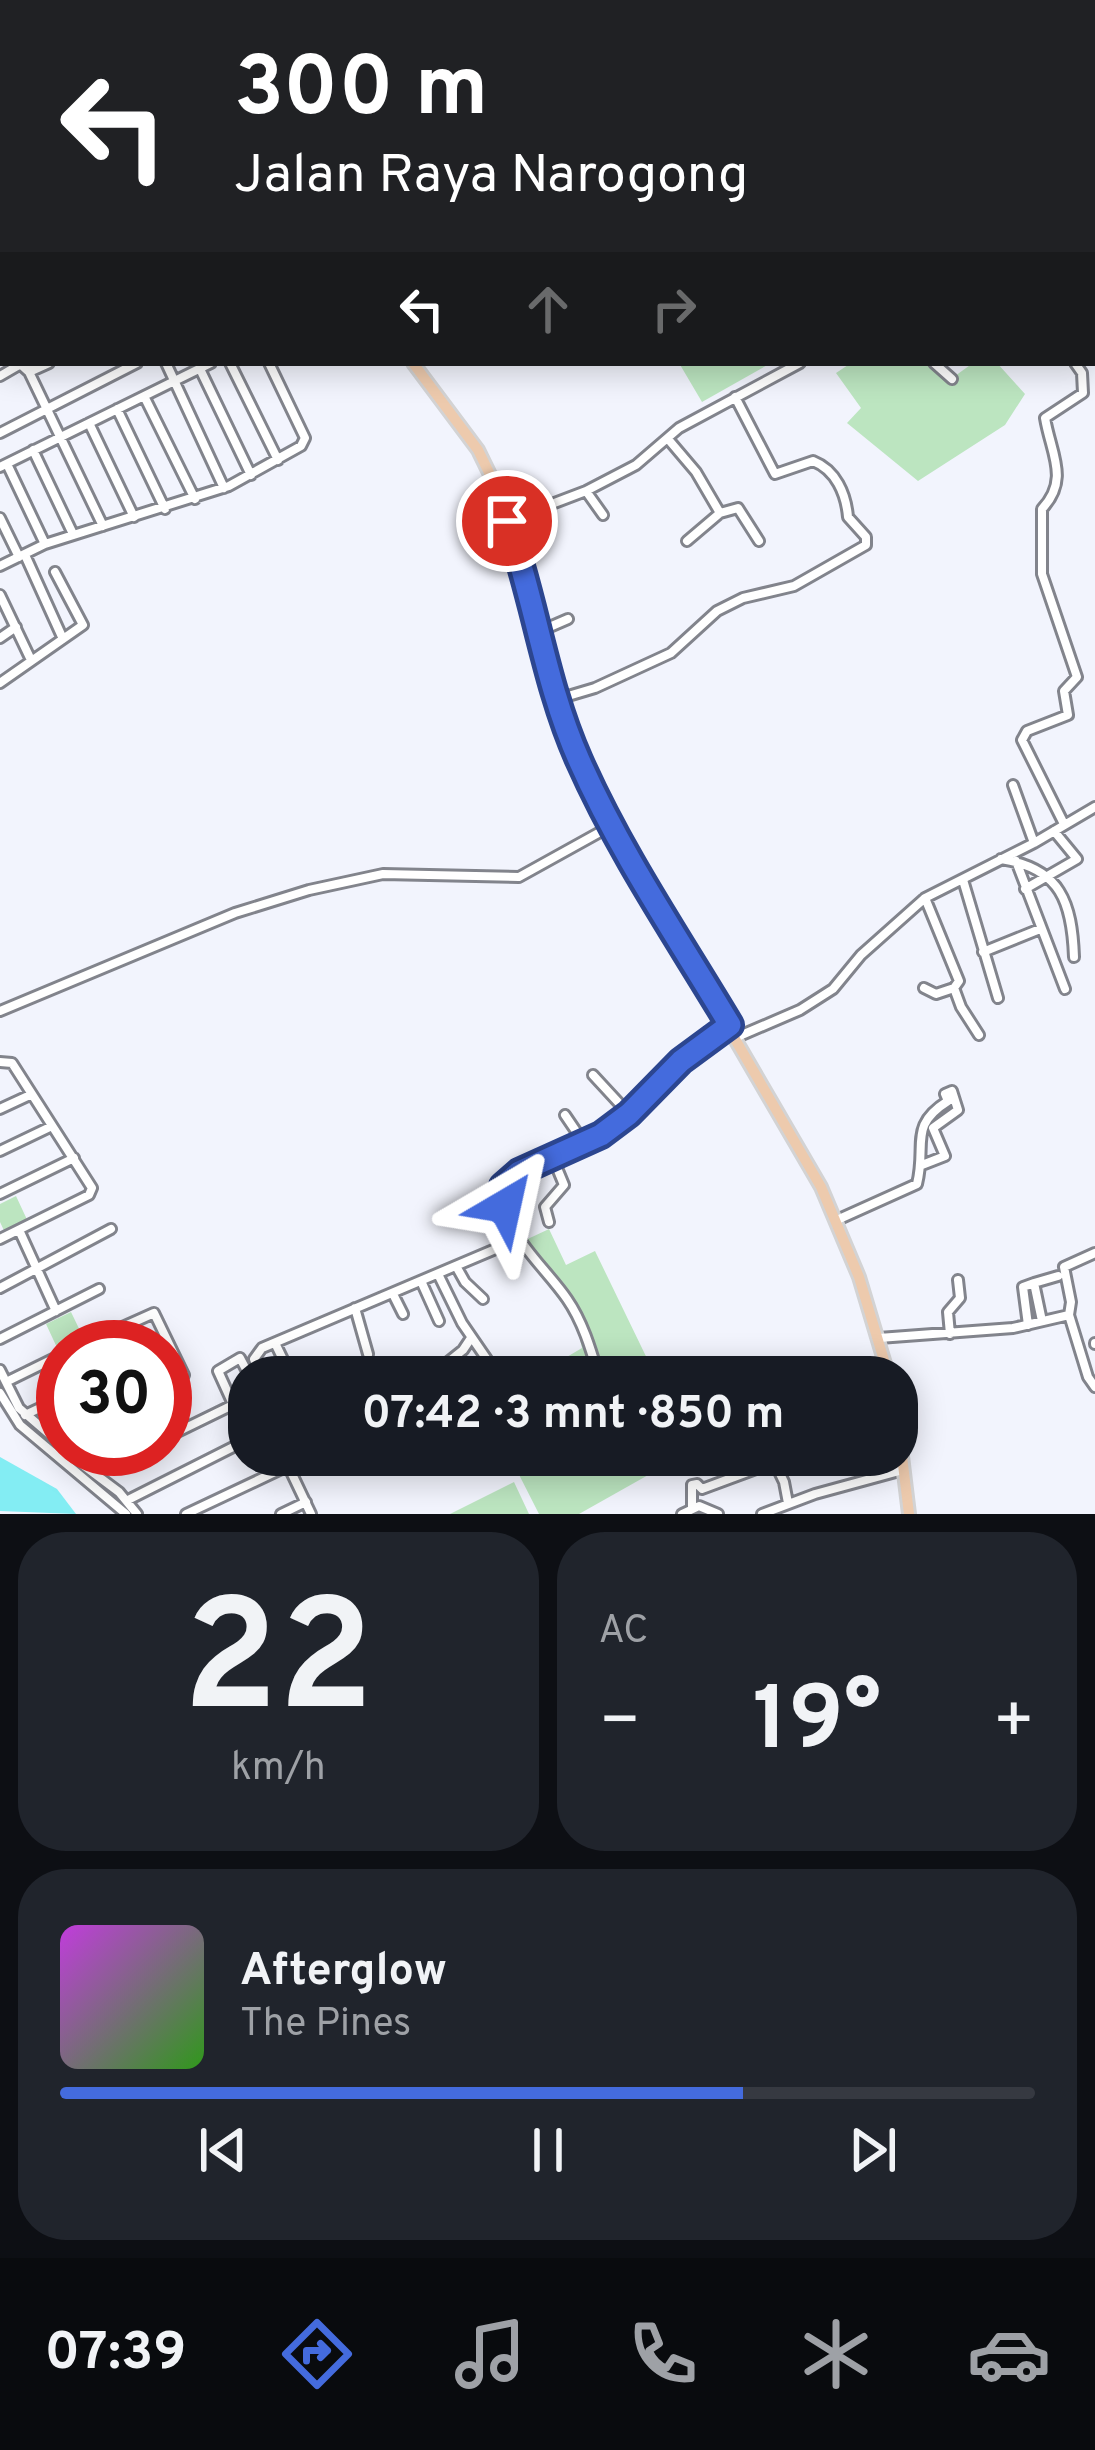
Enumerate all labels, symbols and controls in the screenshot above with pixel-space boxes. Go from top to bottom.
text: 300 m [234,39,488,145]
icon: left [36,48,192,204]
text: Jalan Raya Narogong [234,143,748,212]
icon: left [389,276,455,342]
icon: ahead [515,276,581,342]
icon: right [641,276,707,342]
pin [456,470,558,572]
icon: arrive [474,488,540,554]
position arrow [442,1143,568,1269]
speed limit sign: 30 [36,1320,192,1476]
text: 07:42 · 3 mnt · 850 m [362,1387,784,1444]
text: 22 [183,1568,374,1766]
text: AC [599,1608,648,1657]
text: 19° [752,1668,881,1781]
text: − [599,1683,641,1766]
text: + [992,1683,1035,1766]
text: km/h [231,1745,326,1794]
text: Afterglow [240,1944,447,2001]
text: The Pines [240,2001,411,2050]
icon: previous [190,2117,256,2183]
icon: pause [515,2117,581,2183]
icon: next [840,2117,906,2183]
icon: directions [275,2312,359,2396]
icon: music [448,2312,532,2396]
icon: phone [621,2312,705,2396]
icon: climate [794,2312,878,2396]
icon: car [967,2312,1051,2396]
text: 07:39 [44,2320,187,2389]

